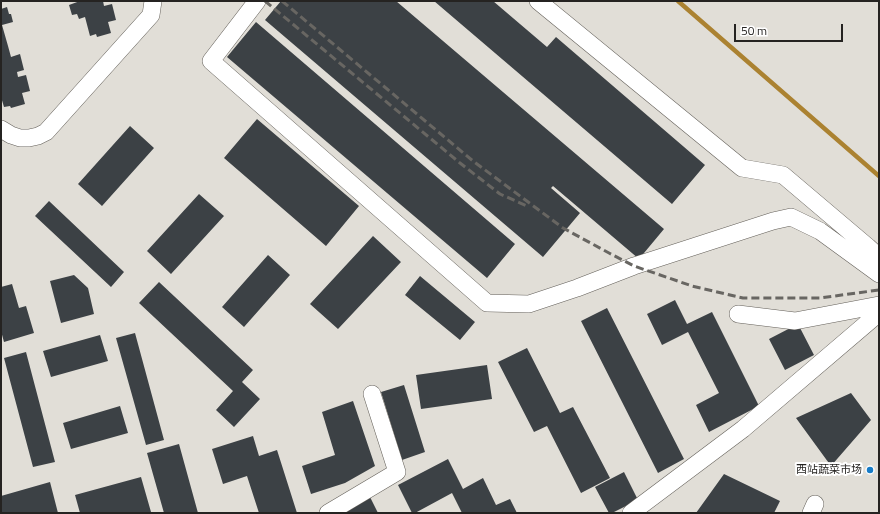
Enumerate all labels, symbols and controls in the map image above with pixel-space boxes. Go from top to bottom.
scale bar [736,16,845,42]
text: 50 m [741,21,767,40]
place label: 西站蔬菜市场 [796,463,862,477]
marker: 西站蔬菜市场 [865,465,875,475]

